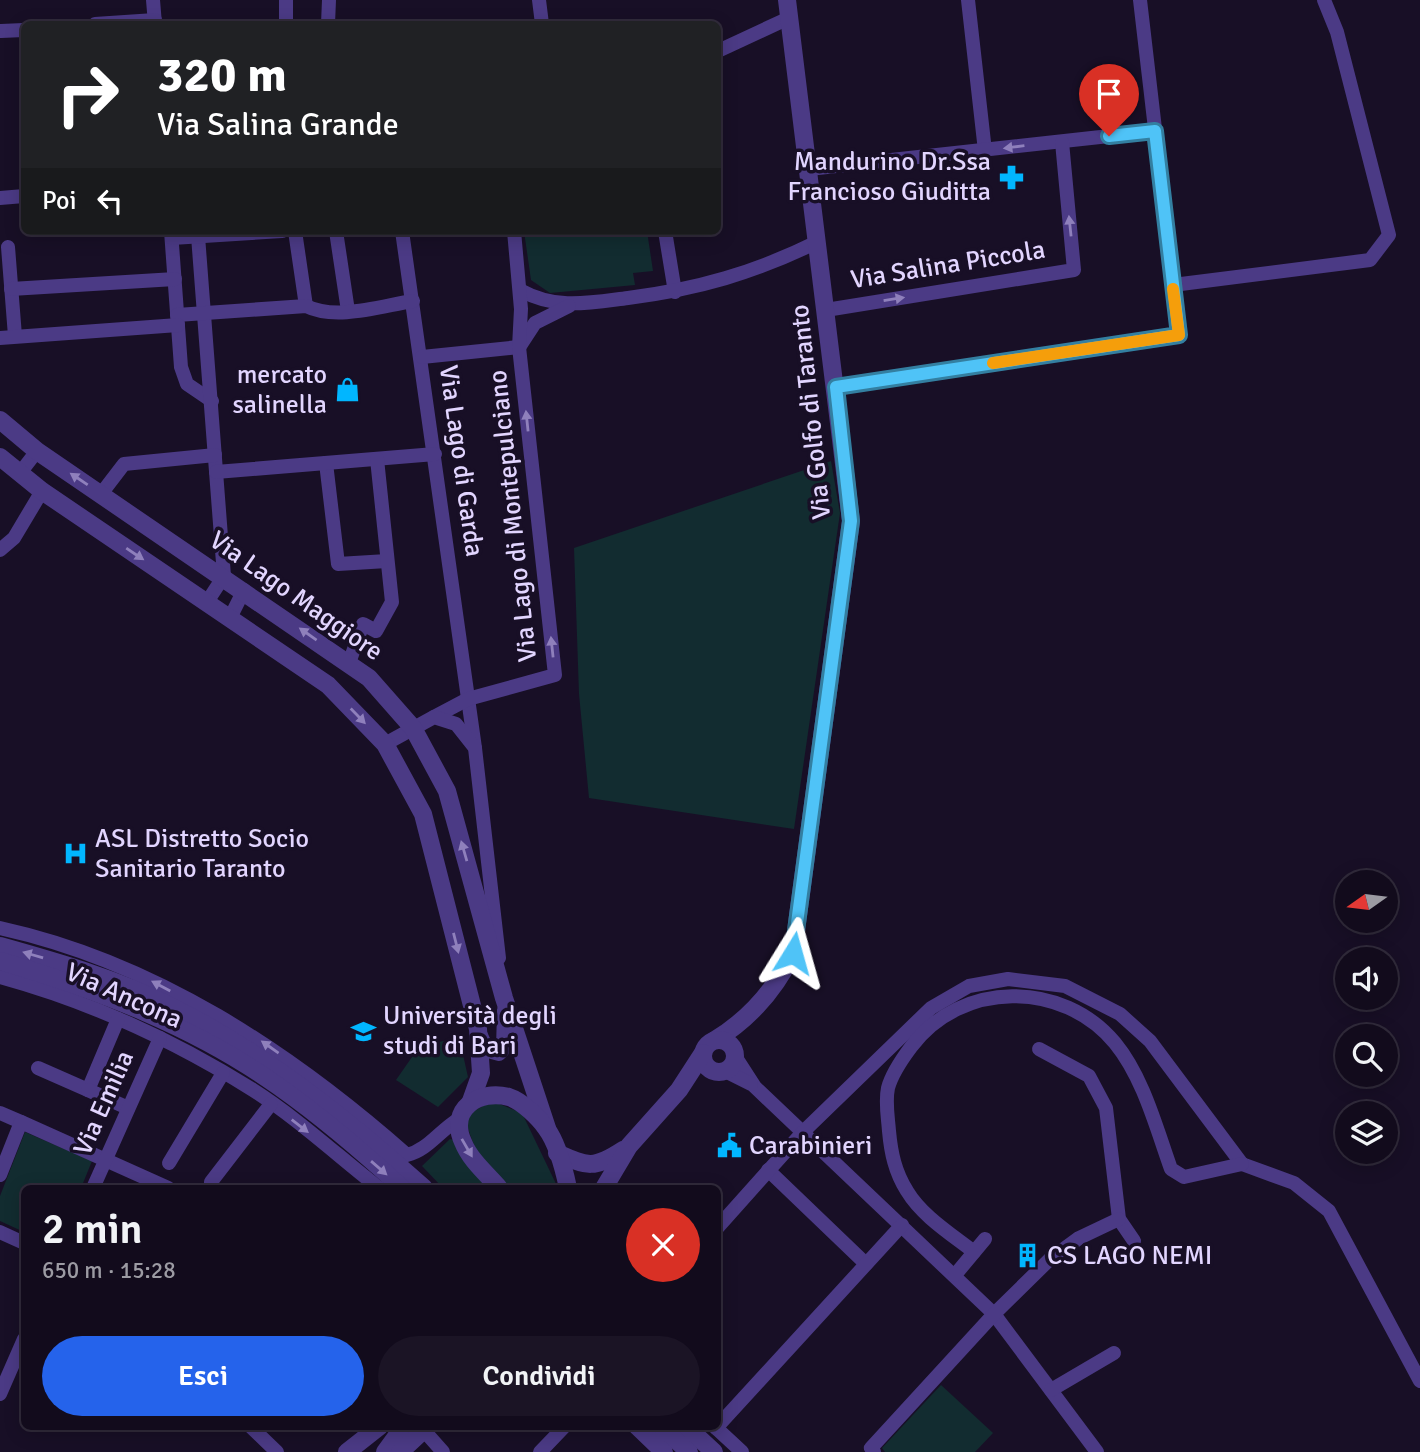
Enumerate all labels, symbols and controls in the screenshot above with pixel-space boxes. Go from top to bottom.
text: 320 m [157,45,287,105]
icon: right [42,49,133,140]
pin [1079,64,1139,136]
icon: arrive [1090,75,1128,113]
text: Via Salina Grande [157,105,399,144]
one-way arrow [1003,142,1025,153]
place label: Mandurino Dr.Ssa Francioso Giuditta [788,146,991,208]
pharmacy icon: Mandurino Dr.Ssa Francioso Giuditta [997,163,1025,191]
icon: left [91,182,129,220]
text: Poi [42,185,77,217]
one-way arrow [1064,214,1075,236]
street label: Via Salina Piccola [848,234,1048,296]
one-way arrow [883,293,905,304]
street label: Via Golfo di Taranto [784,303,838,521]
place label: mercato salinella [232,359,327,421]
street label: Via Lago di Garda [432,363,490,559]
street label: Via Lago di Montepulciano [482,369,544,663]
shop icon: mercato salinella [333,376,361,404]
one-way arrow [522,410,533,432]
one-way arrow [69,473,88,486]
street label: Via Lago Maggiore [203,524,389,668]
one-way arrow [125,547,145,560]
one-way arrow [299,627,317,641]
one-way arrow [546,636,557,658]
one-way arrow [349,707,365,724]
place label: ASL Distretto Socio Sanitario Taranto [95,823,309,885]
hospital icon: ASL Distretto Socio Sanitario Taranto [61,840,89,868]
one-way arrow [458,841,468,862]
north arrow [1335,870,1398,933]
map controls [1335,870,1398,1164]
position arrow [756,916,830,990]
one-way arrow [451,932,462,954]
button: sound [1335,947,1398,1010]
one-way arrow [22,949,44,960]
street label: Via Ancona [61,956,187,1036]
one-way arrow [151,980,171,992]
place label: Università degli studi di Bari [383,1000,557,1062]
school or university icon: Università degli studi di Bari [349,1017,377,1045]
button: search [1335,1024,1398,1087]
one-way arrow [261,1040,279,1054]
street label: Via Emilia [67,1046,141,1160]
button: layers [1335,1101,1398,1164]
one-way arrow [291,1119,309,1134]
place label: Carabinieri [749,1130,872,1162]
public building icon: Carabinieri [715,1132,743,1160]
one-way arrow [461,1139,473,1158]
one-way arrow [370,1160,387,1175]
text: 2 min [42,1204,143,1255]
button: close [626,1208,700,1282]
place label: CS LAGO NEMI [1047,1240,1212,1272]
building icon: CS LAGO NEMI [1013,1242,1041,1270]
text: 650 m · 15:28 [42,1256,176,1285]
button: Esci [42,1336,364,1416]
button: Condividi [378,1336,700,1416]

